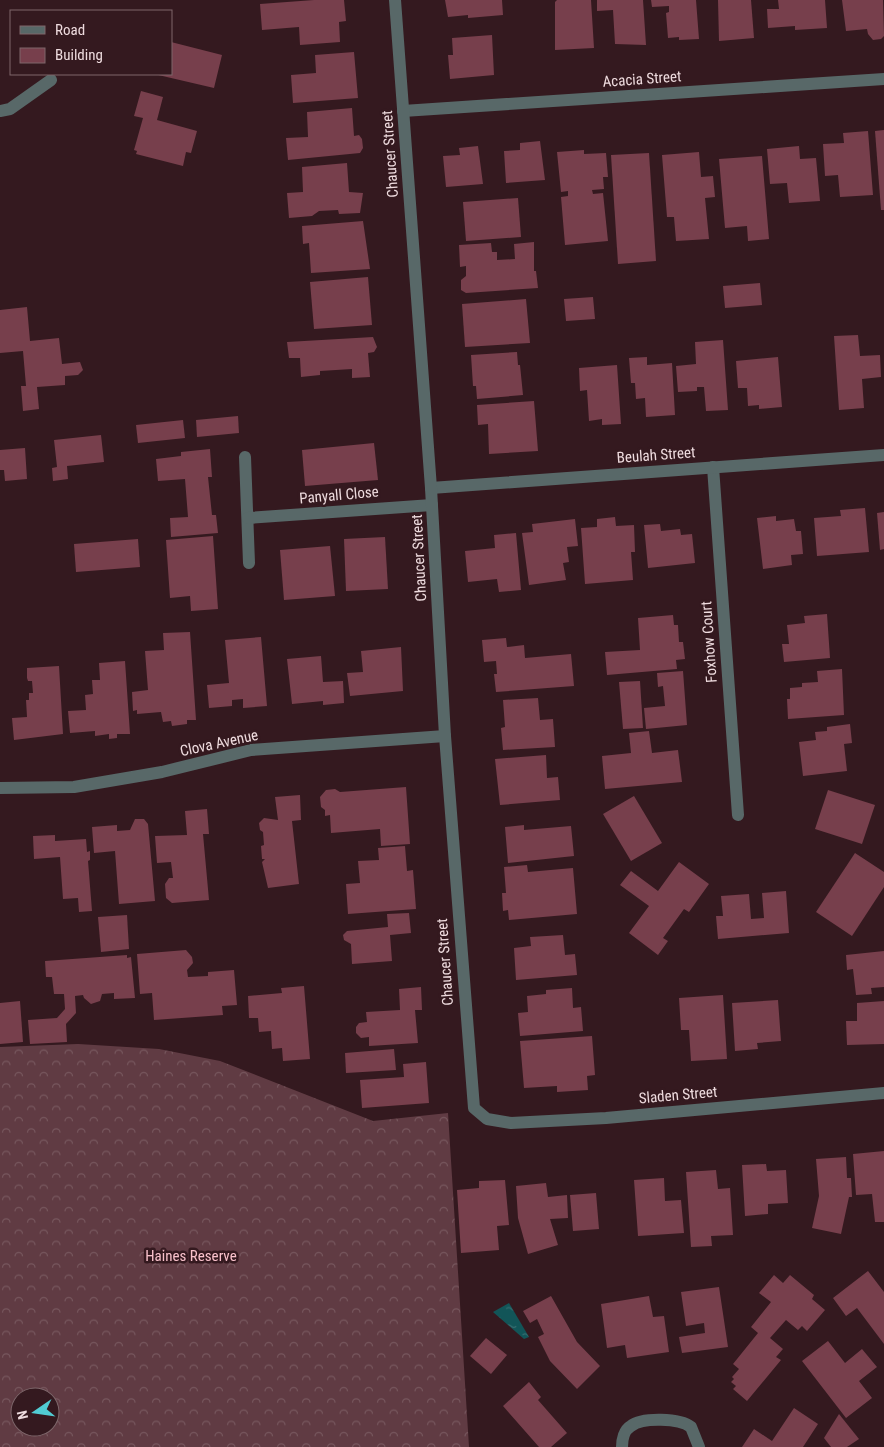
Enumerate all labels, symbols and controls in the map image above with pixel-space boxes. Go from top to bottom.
legend [10,10,172,75]
text: Road [55,21,85,39]
text: Building [55,46,103,64]
street label: Acacia Street [602,67,682,91]
street label: Chaucer Street [378,110,402,198]
street label: Beulah Street [616,443,696,467]
street label: Panyall Close [299,483,379,507]
street label: Chaucer Street [408,514,430,602]
street label: Foxhow Court [697,601,721,683]
street label: Clova Avenue [178,726,260,760]
street label: Chaucer Street [433,918,457,1006]
street label: Sladen Street [638,1083,718,1107]
park label: Haines Reserve [145,1247,237,1265]
north arrow [10,1387,60,1437]
text: N [14,1409,31,1421]

